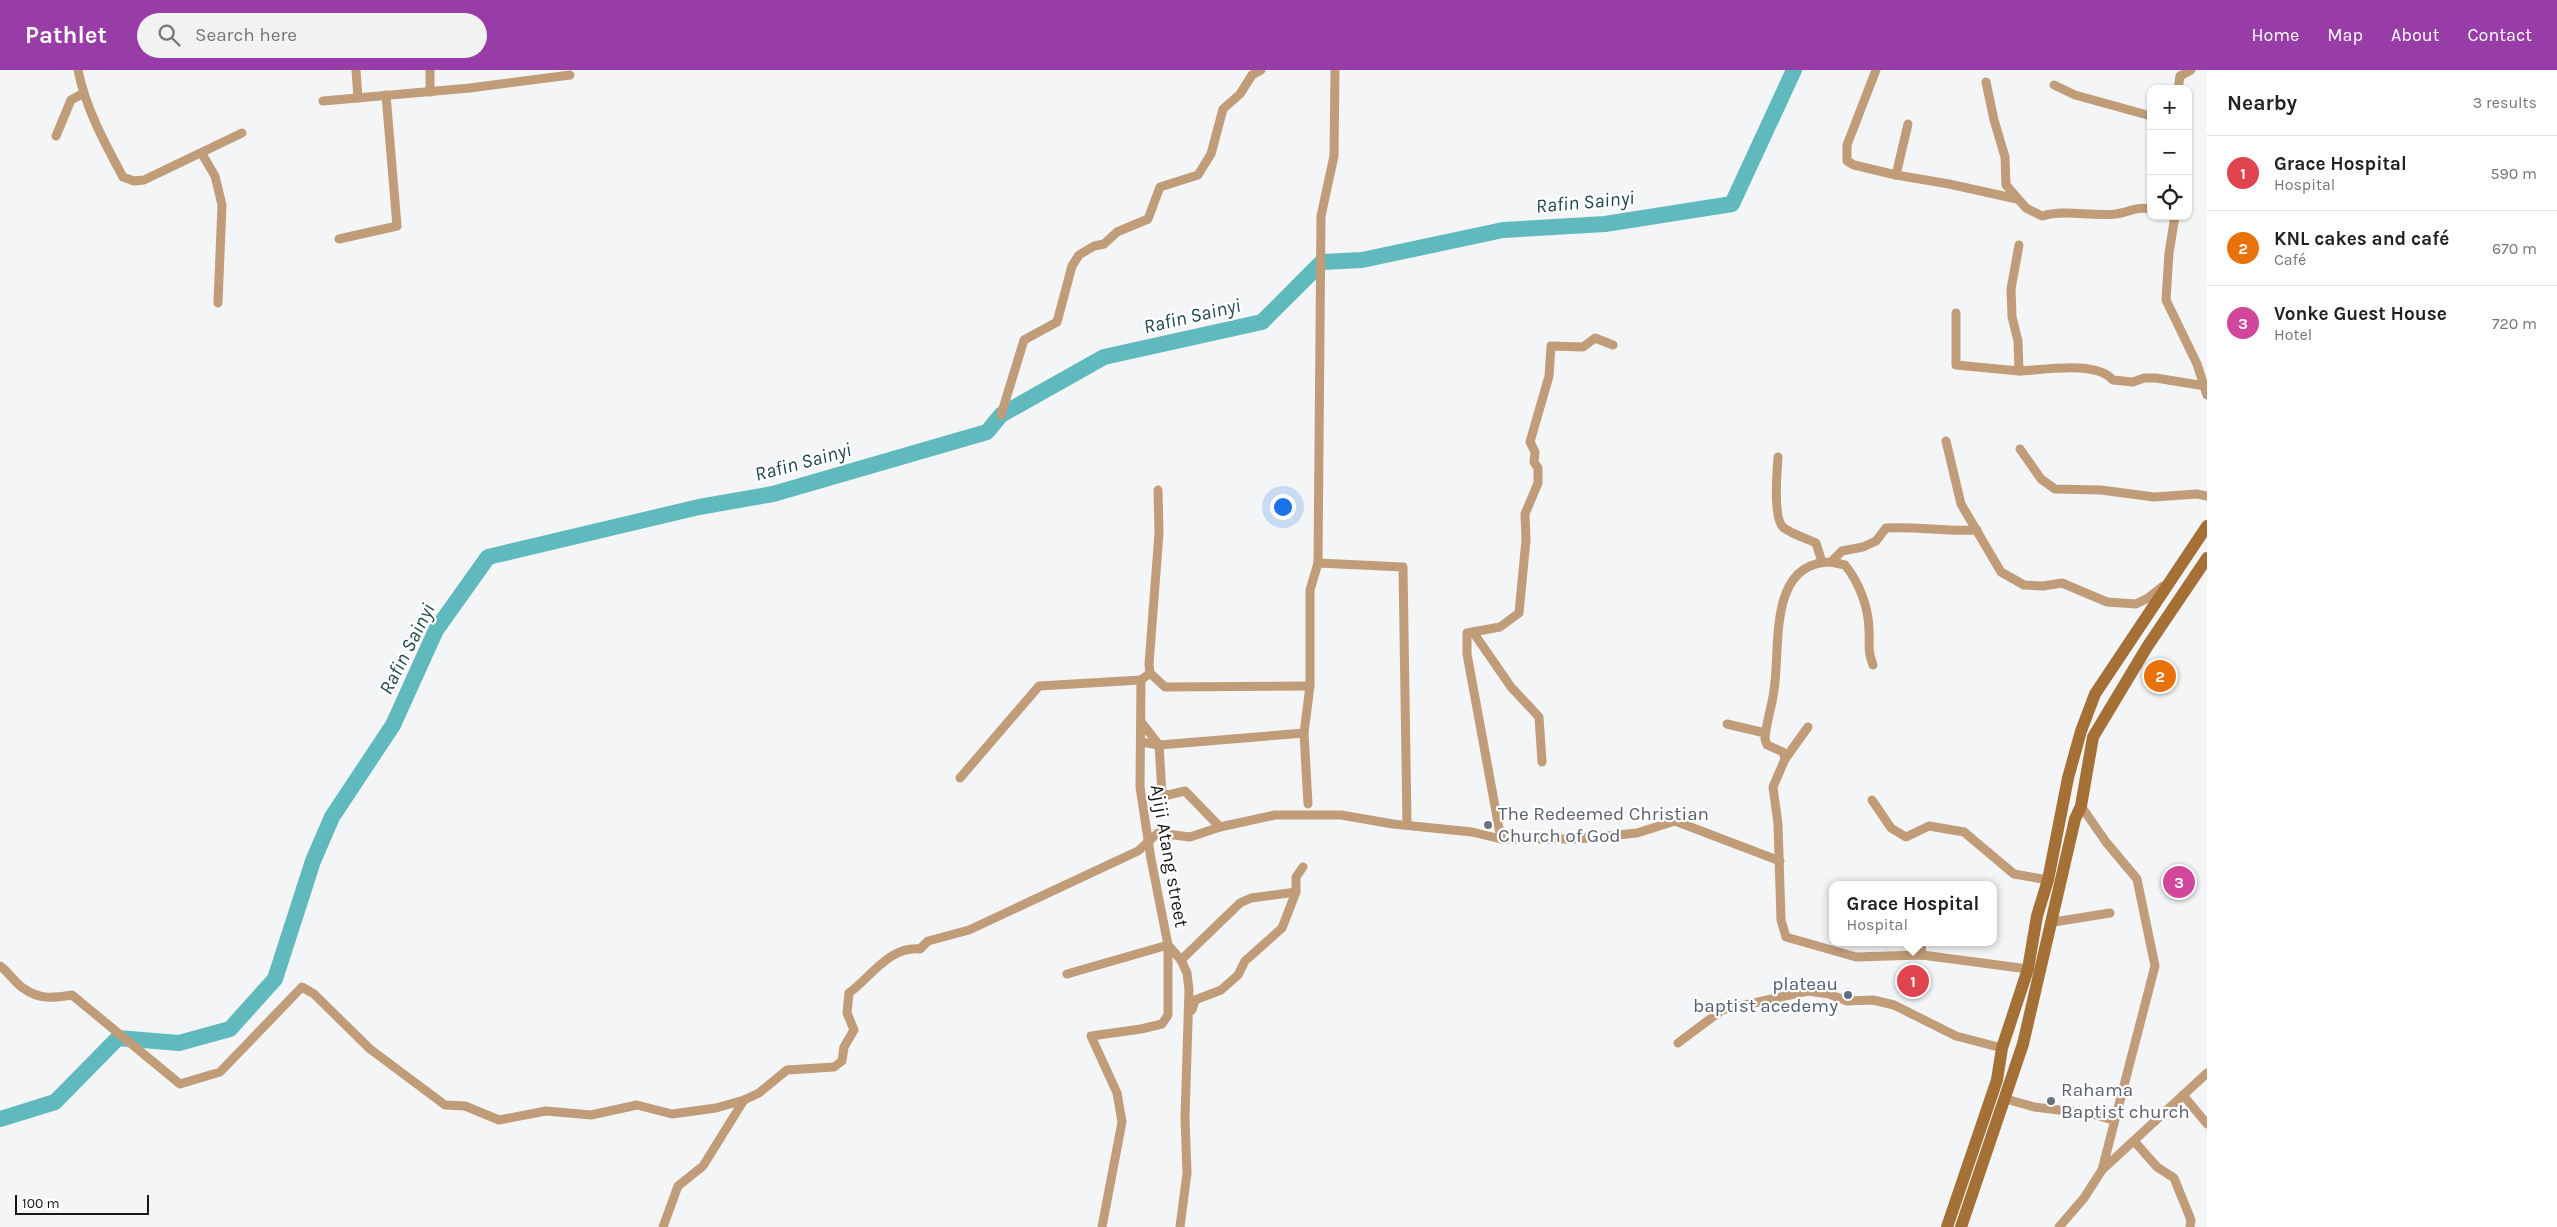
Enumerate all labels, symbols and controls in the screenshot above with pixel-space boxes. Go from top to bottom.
search box [137,13,487,58]
text: Pathlet [25,21,107,49]
icon: search [155,21,183,49]
text: Search here [195,24,297,46]
text: Home [2251,24,2299,46]
text: Map [2327,24,2363,46]
text: About [2391,24,2440,46]
text: Contact [2468,24,2532,46]
map controls [2147,85,2192,220]
button: + [2147,85,2192,130]
text: Nearby [2227,91,2297,115]
text: 3 results [2473,93,2537,112]
button: − [2147,130,2192,175]
text: Grace Hospital [2274,153,2407,175]
text: 1 [2240,164,2246,183]
text: 590 m [2490,164,2537,183]
button: locate [2147,175,2192,220]
text: Hospital [2274,175,2335,194]
water label: Rafin Sainyi [1535,186,1635,218]
text: KNL cakes and café [2274,228,2449,250]
text: 2 [2238,239,2248,258]
text: 670 m [2492,239,2537,258]
text: Café [2274,250,2306,269]
water label: Rafin Sainyi [1141,294,1243,338]
text: Vonke Guest House [2274,303,2447,325]
text: 3 [2238,314,2248,333]
text: 720 m [2492,314,2537,333]
text: Hotel [2274,325,2312,344]
water label: Rafin Sainyi [752,438,854,486]
your location [1270,494,1296,520]
water label: Rafin Sainyi [374,600,440,698]
pin: 2 [2144,657,2176,695]
street label: Ajiji Atang street [1146,783,1192,929]
place label: The Redeemed Christian Church of God [1498,803,1709,847]
marker: The Redeemed Christian Church of God [1482,819,1494,831]
pin: 3 [2163,863,2195,901]
popup [1829,881,1997,946]
text: Grace Hospital [1847,893,1979,915]
text: Hospital [1847,915,1908,934]
pin: 1 [1897,962,1929,1000]
place label: plateau baptist acedemy [1693,973,1838,1017]
marker: plateau baptist acedemy [1842,989,1854,1001]
place label: Rahama Baptist church [2061,1079,2190,1123]
marker: Rahama Baptist church [2045,1095,2057,1107]
scale bar [15,1192,149,1215]
text: 100 m [22,1195,60,1212]

